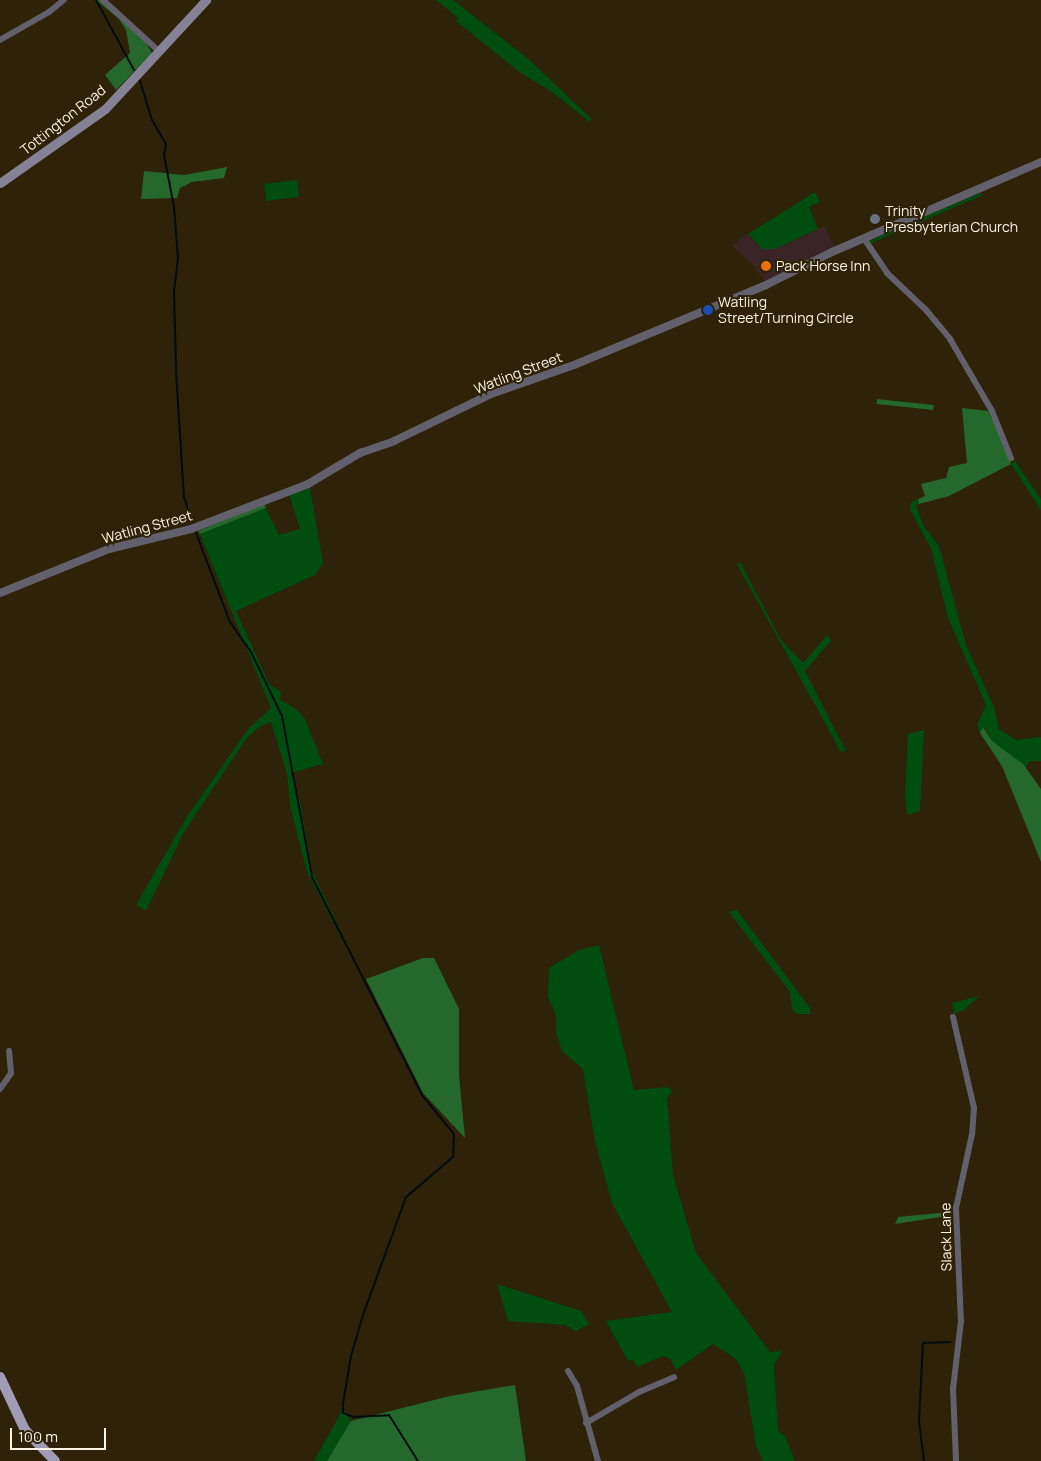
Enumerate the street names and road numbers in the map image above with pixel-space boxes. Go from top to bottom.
street label: Tottington Road [17,81,109,159]
street label: Watling Street [472,349,564,397]
street label: Watling Street [100,507,194,547]
street label: Slack Lane [937,1203,955,1271]

